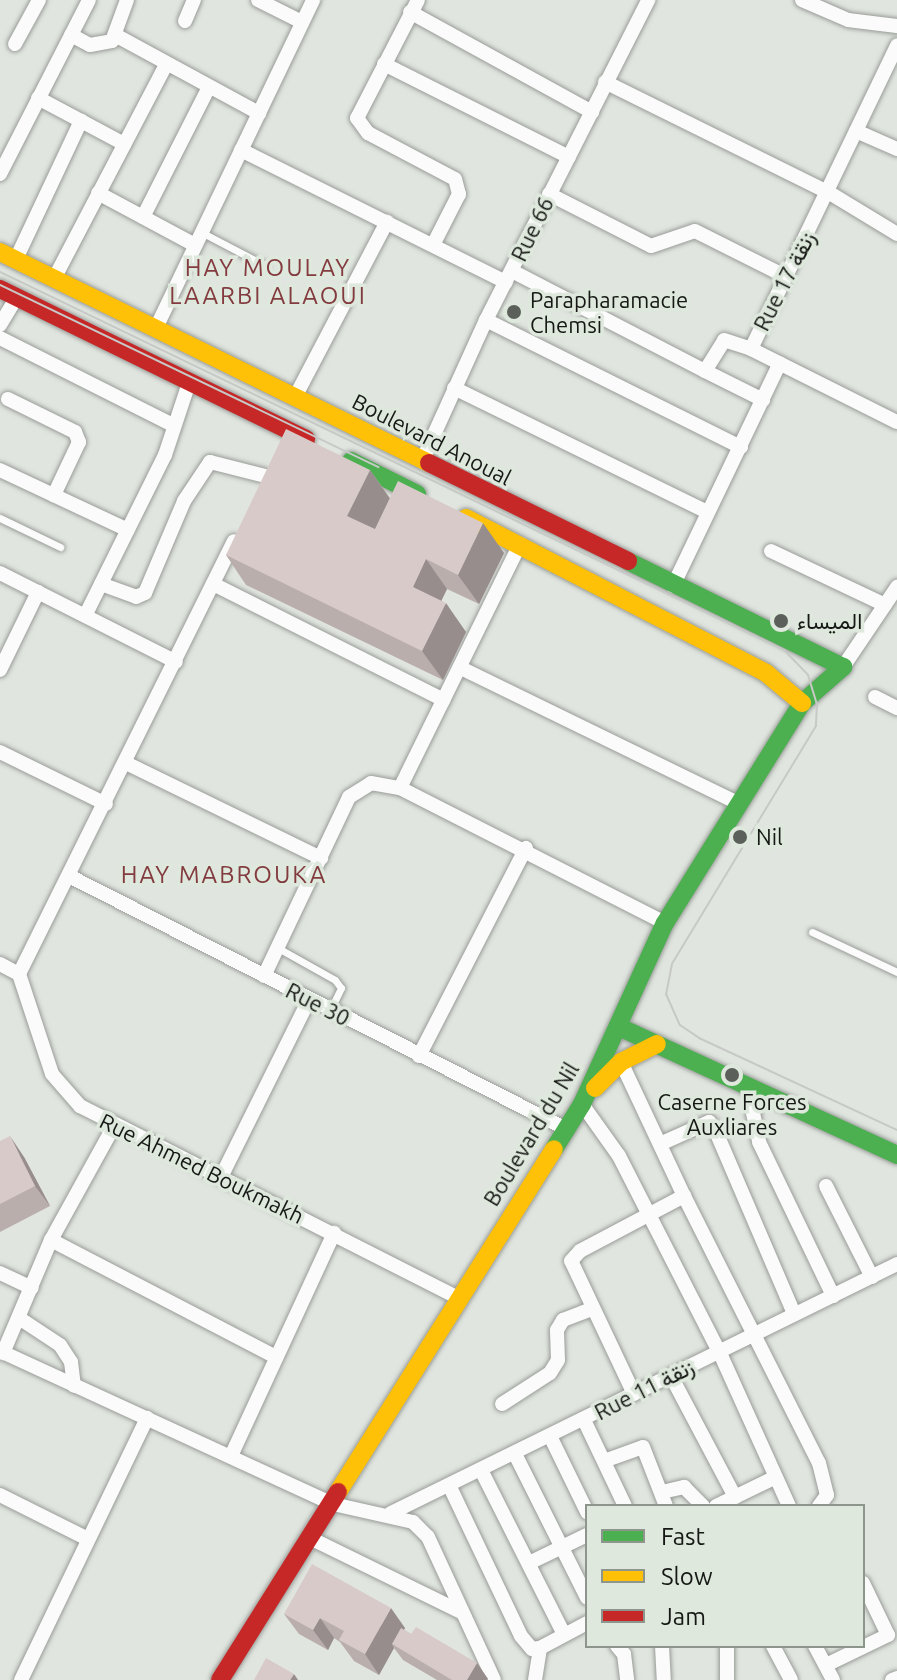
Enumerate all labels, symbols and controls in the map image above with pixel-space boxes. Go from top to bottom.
street label: Rue 66 [505,193,559,265]
street label: Rue 17 زنقة [748,227,820,335]
district label: HAY MOULAY LAARBI ALAOUI [169,254,367,310]
place label: Parapharamacie Chemsi [530,286,688,338]
marker: Parapharamacie Chemsi [505,303,523,321]
street label: Boulevard Anoual [348,388,516,490]
place label: الميساء [797,608,862,634]
marker: الميساء [772,612,790,630]
place label: Nil [756,824,783,850]
marker: Nil [731,828,749,846]
district label: HAY MABROUKA [121,861,327,889]
street label: Rue 30 [282,977,354,1031]
street label: Boulevard du Nil [478,1057,584,1211]
marker: Caserne Forces Auxliares [723,1066,741,1084]
place label: Caserne Forces Auxliares [657,1088,807,1140]
street label: Rue Ahmed Boukmakh [96,1107,308,1229]
street label: Rue 11 زنقة [590,1353,698,1425]
legend [585,1504,865,1648]
text: Fast [661,1523,705,1550]
text: Slow [661,1563,713,1590]
text: Jam [661,1603,706,1630]

